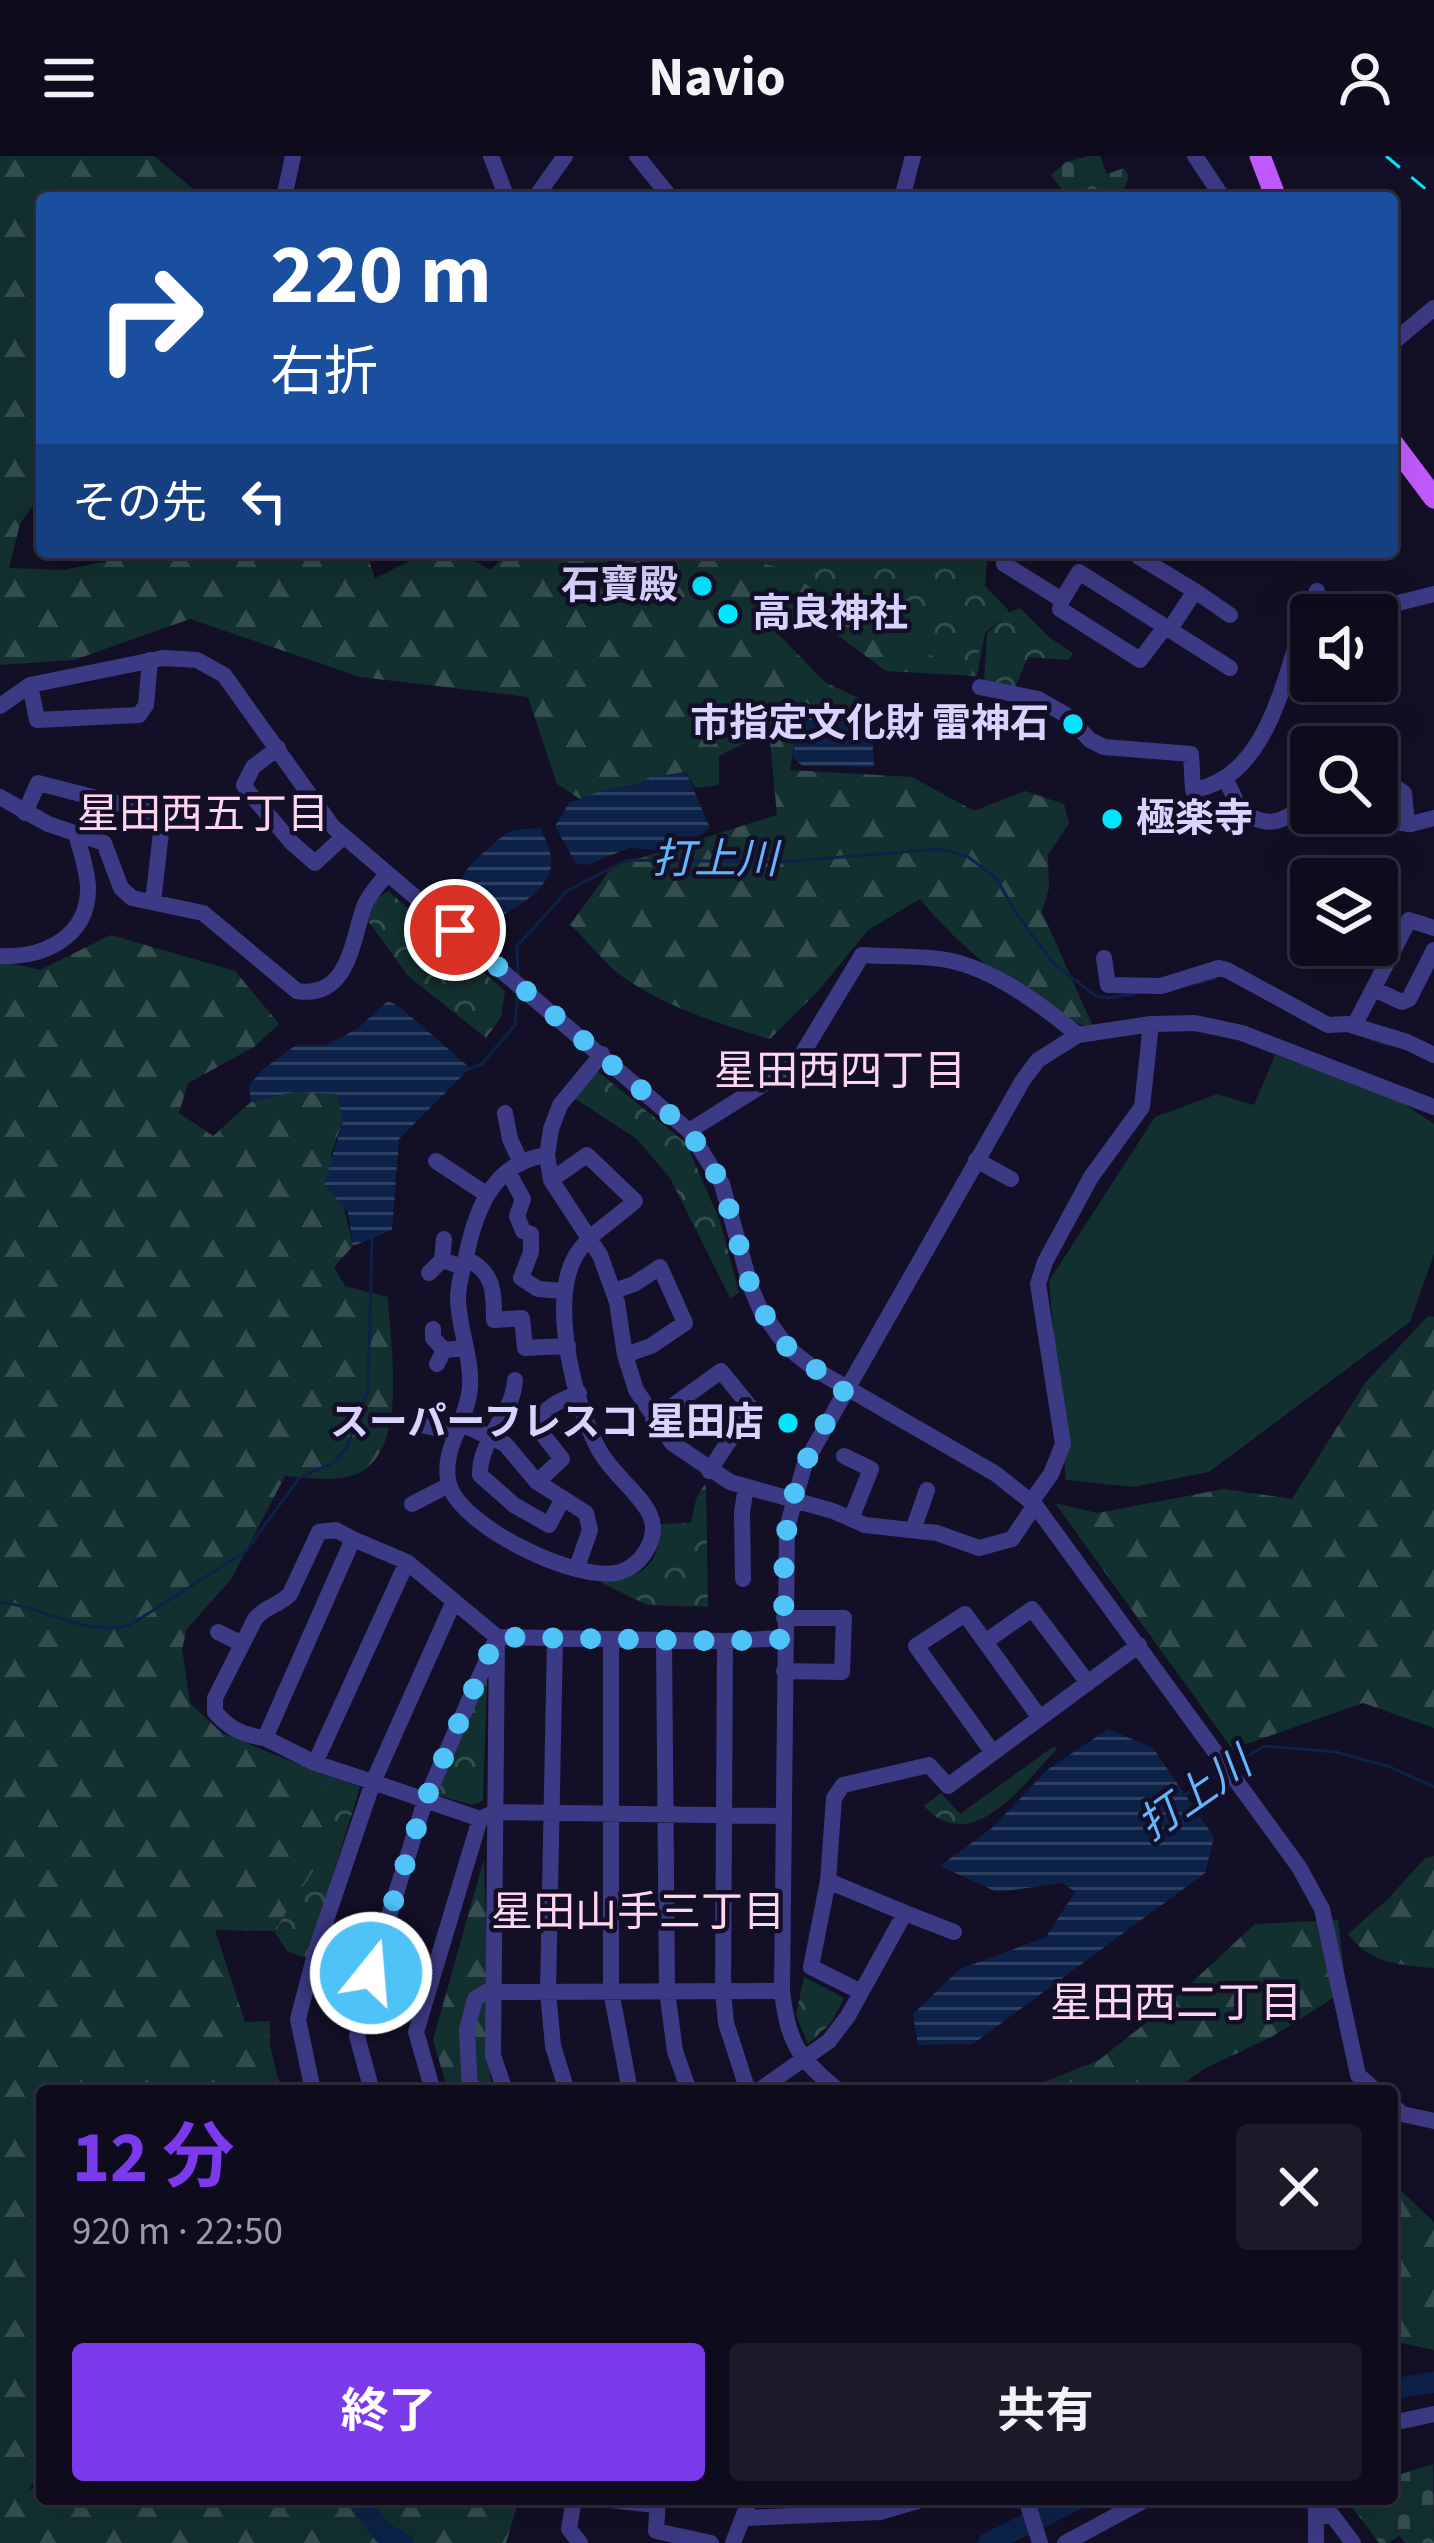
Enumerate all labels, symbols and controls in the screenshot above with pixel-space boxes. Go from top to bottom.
text: Navio [648,40,786,117]
icon: menu [36,45,102,111]
icon: person [1332,45,1398,111]
text: 220 m [270,216,492,336]
icon: right [72,240,228,396]
text: 右折 [270,335,378,412]
icon: left [231,468,297,534]
text: その先 [72,472,207,536]
place label: 石寶殿 [561,558,678,614]
marker: 石寶殿 [689,573,715,599]
place label: 高良神社 [752,586,908,642]
map controls [1290,594,1398,966]
button: sound [1290,594,1398,702]
marker: 高良神社 [715,601,741,627]
place label: 市指定文化財 雷神石 [690,696,1049,752]
marker: 市指定文化財 雷神石 [1060,711,1086,737]
button: search [1290,726,1398,834]
district label: 星田西五丁目 [77,785,329,845]
place label: 極楽寺 [1136,791,1253,847]
marker: 極楽寺 [1099,806,1125,832]
water label: 打上川 [652,830,782,890]
button: layers [1290,858,1398,966]
pin [404,879,506,981]
icon: arrive [422,897,488,963]
district label: 星田西四丁目 [714,1042,966,1102]
place label: スーパーフレスコ 星田店 [330,1395,764,1451]
marker: スーパーフレスコ 星田店 [775,1410,801,1436]
water label: 打上川 [1126,1732,1267,1856]
district label: 星田山手三丁目 [491,1883,785,1943]
position arrow [308,1910,434,2036]
district label: 星田西二丁目 [1050,1974,1302,2034]
text: 12 分 [72,2107,234,2210]
button: close [1236,2124,1362,2250]
text: 920 m · 22:50 [72,2204,283,2260]
button: 終了 [72,2343,705,2481]
button: 共有 [729,2343,1362,2481]

